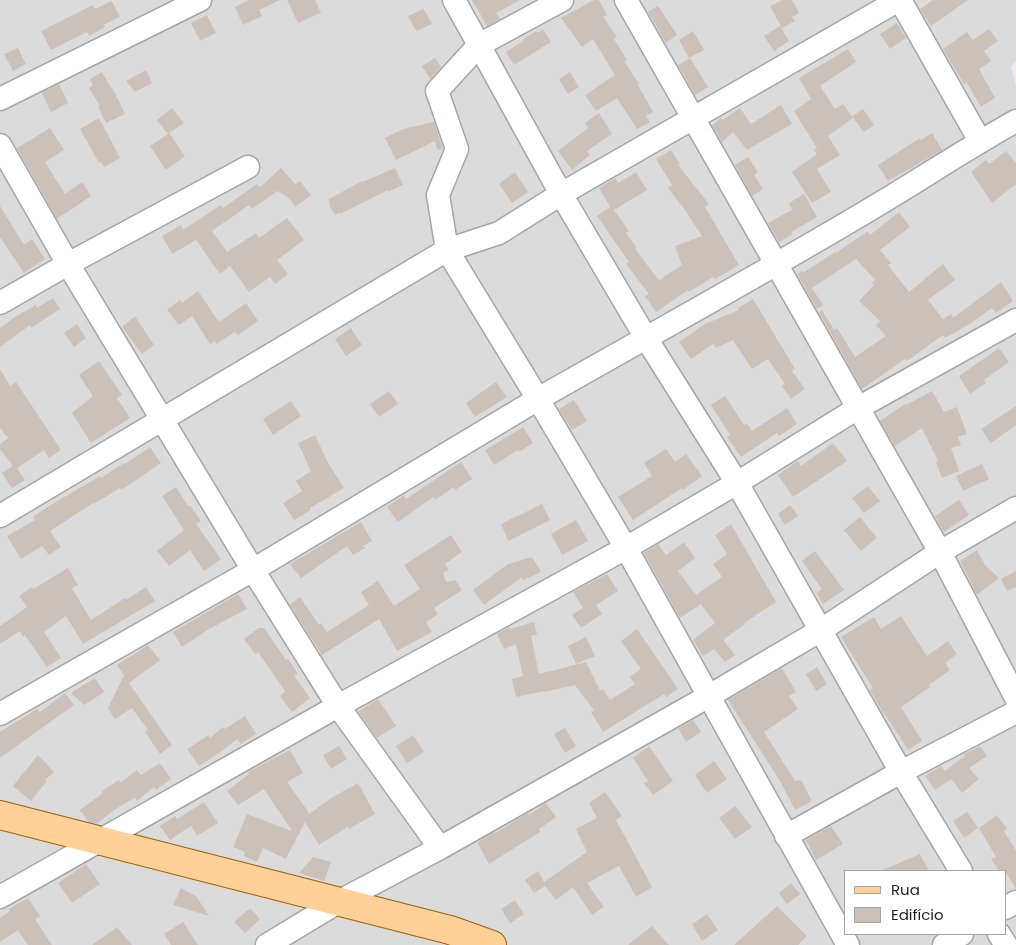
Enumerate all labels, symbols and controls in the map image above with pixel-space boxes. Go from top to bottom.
legend [844,870,1006,935]
text: Rua [891,879,920,900]
text: Edifício [891,904,944,925]

